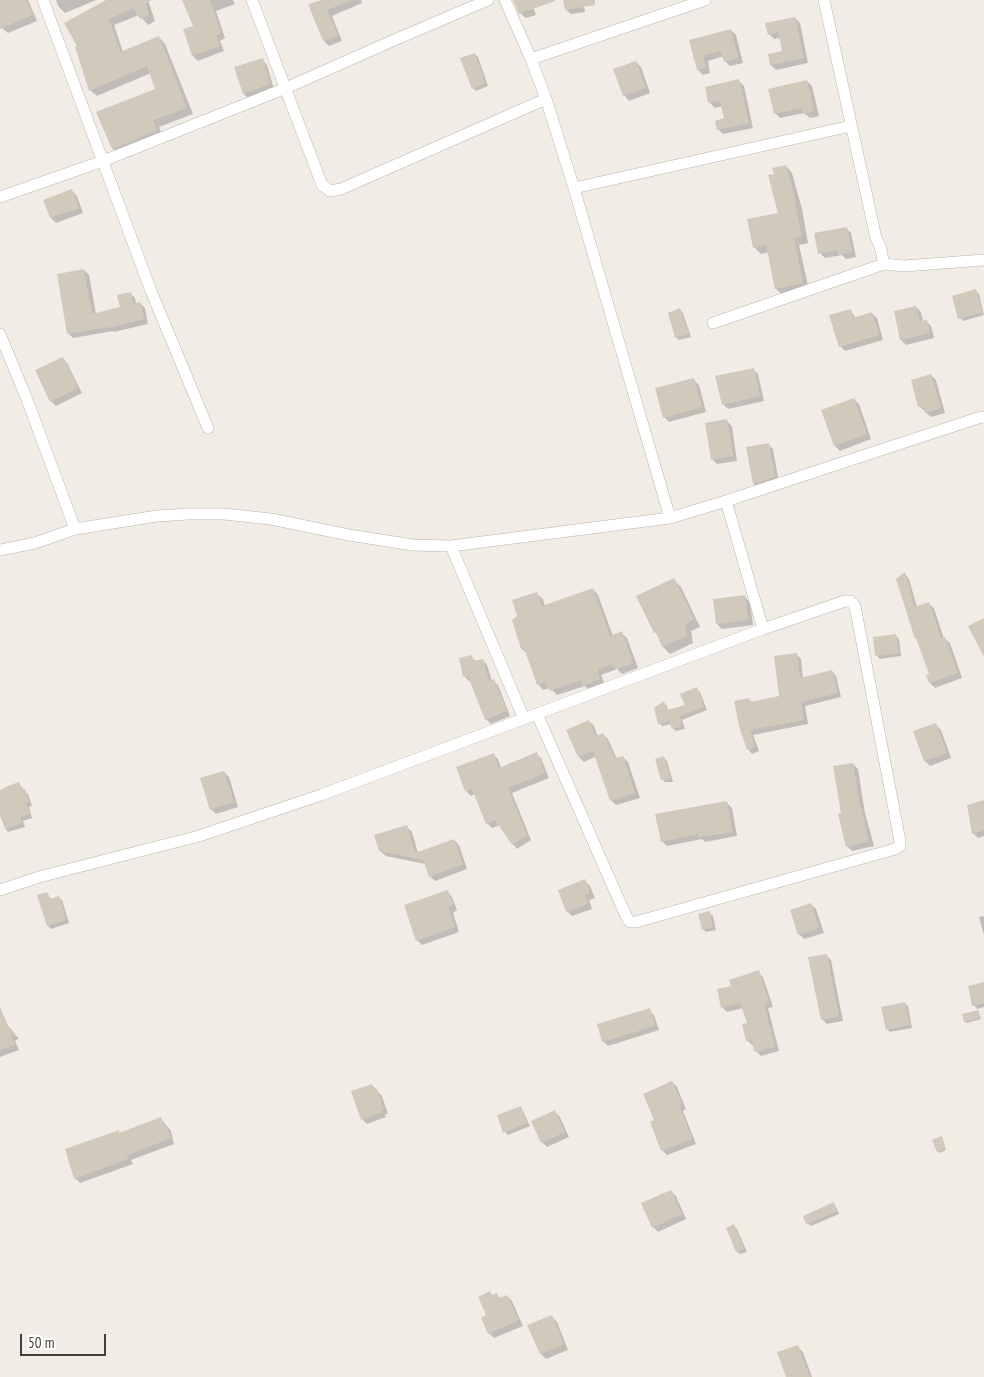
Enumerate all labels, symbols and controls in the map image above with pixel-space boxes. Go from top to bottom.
scale bar [22,1324,109,1356]
text: 50 m [28,1333,54,1352]

